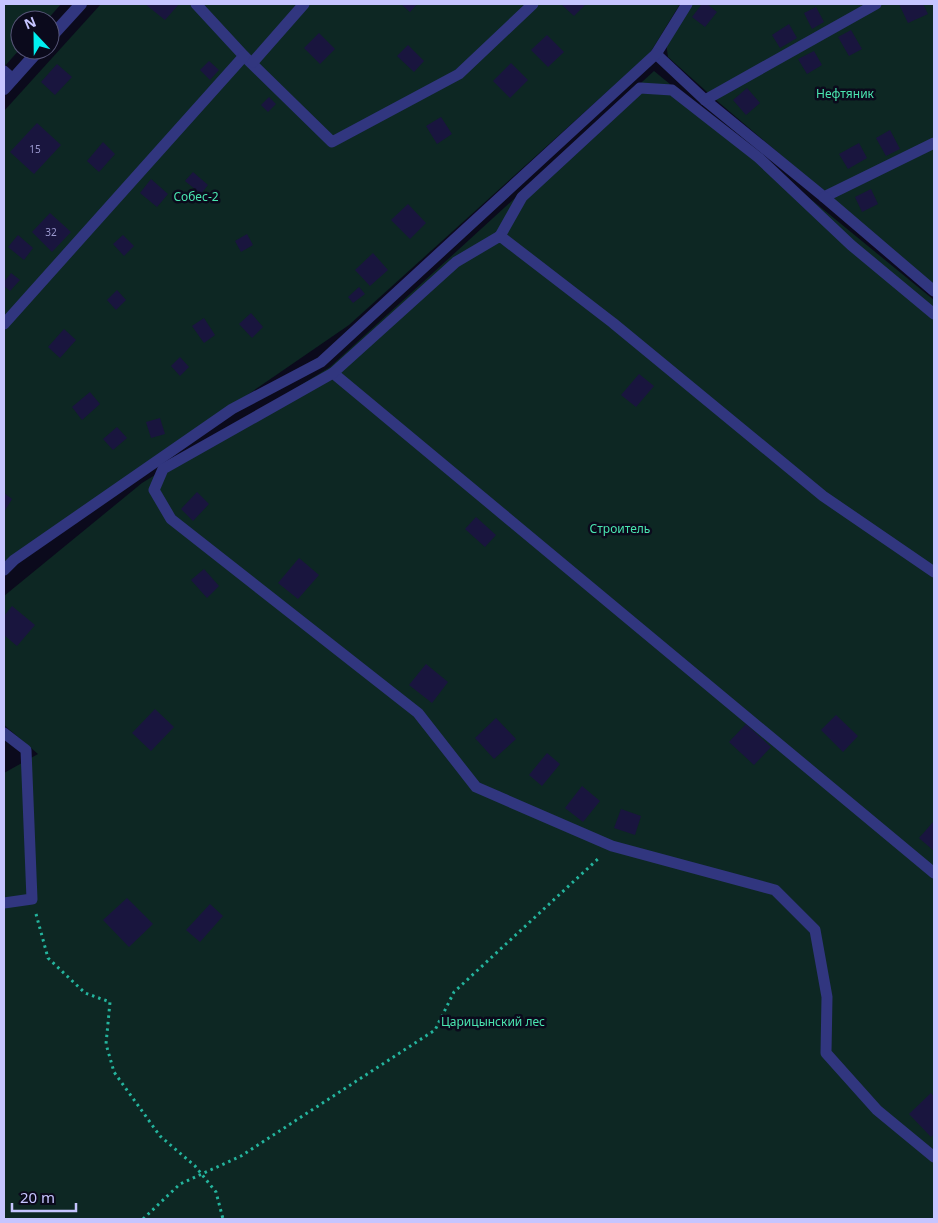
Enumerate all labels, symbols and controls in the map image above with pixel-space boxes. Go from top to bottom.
north arrow [10,10,60,60]
text: N [21,12,39,33]
park label: Нефтяник [816,85,875,102]
house number: 15 [29,142,41,156]
park label: Собес-2 [173,188,219,205]
house number: 32 [45,225,57,239]
park label: Строитель [590,520,650,537]
park label: Царицынский лес [441,1013,545,1030]
scale bar [12,1180,76,1212]
text: 20 m [20,1187,55,1207]

